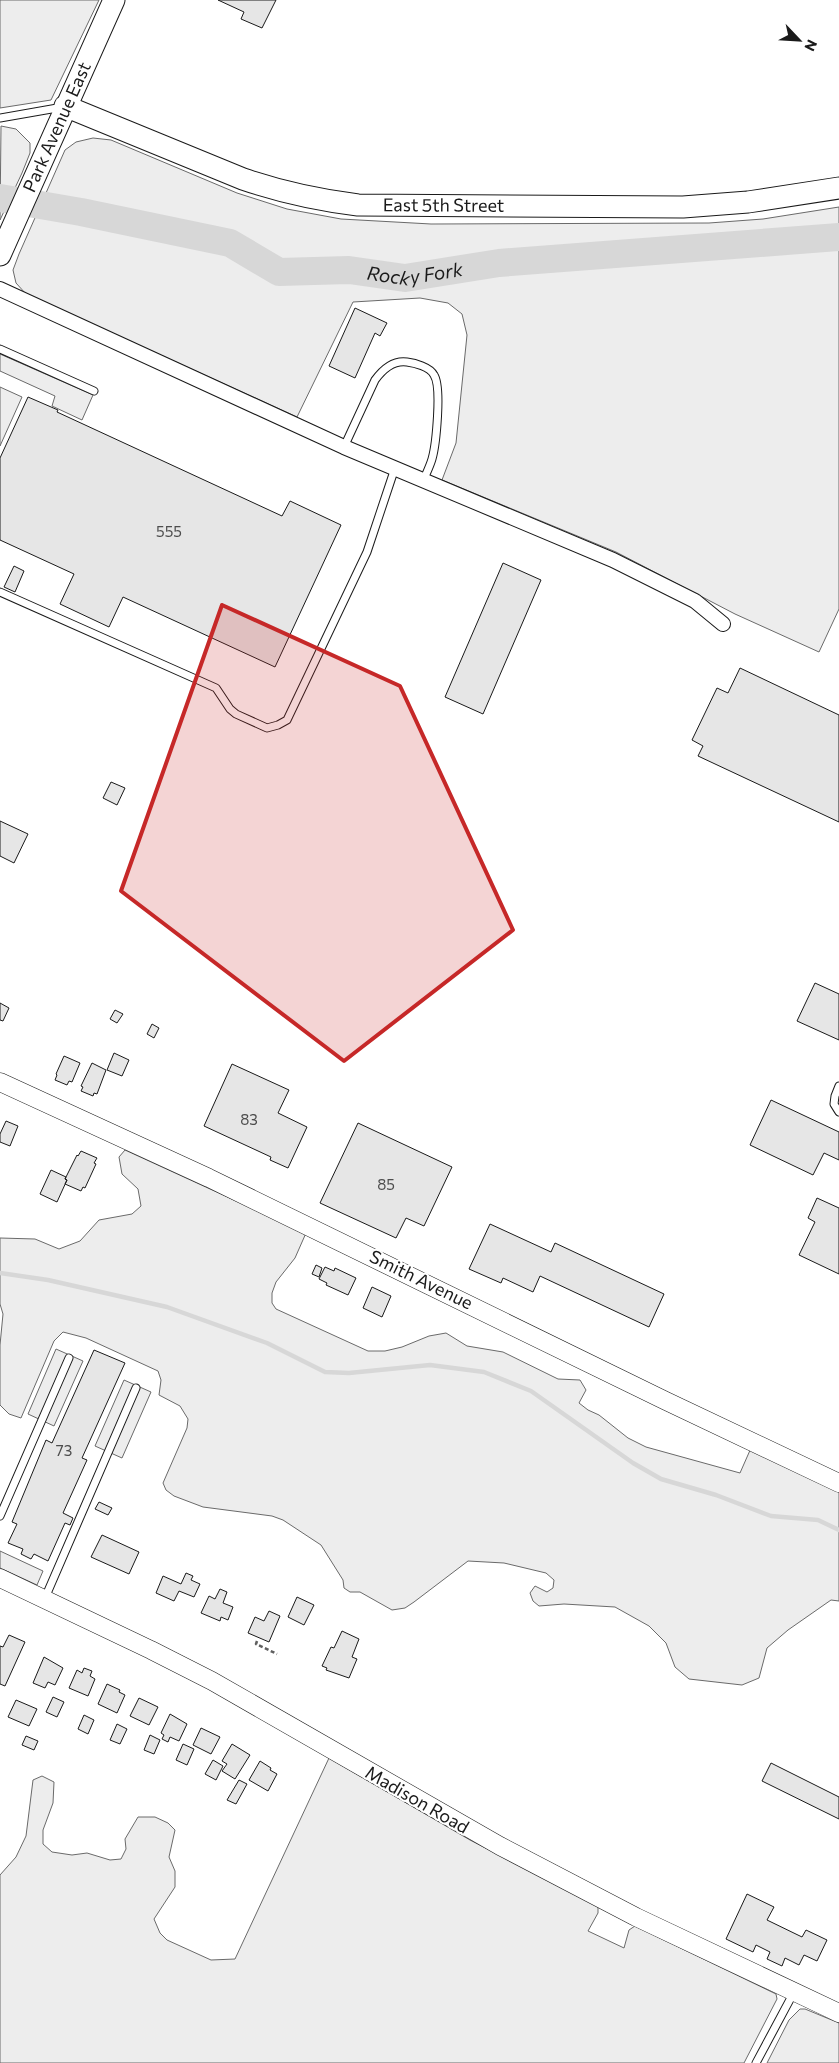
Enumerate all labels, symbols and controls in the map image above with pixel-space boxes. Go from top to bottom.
north arrow [774,15,824,65]
text: N [801,37,821,54]
street label: Park Avenue East [18,58,95,195]
street label: East 5th Street [383,193,504,216]
water label: Rocky Fork [366,257,465,290]
house number: 555 [156,522,182,540]
house number: 83 [240,1110,258,1128]
house number: 85 [377,1175,395,1193]
street label: Smith Avenue [366,1245,477,1314]
house number: 73 [56,1441,72,1459]
street label: Madison Road [362,1761,473,1838]

